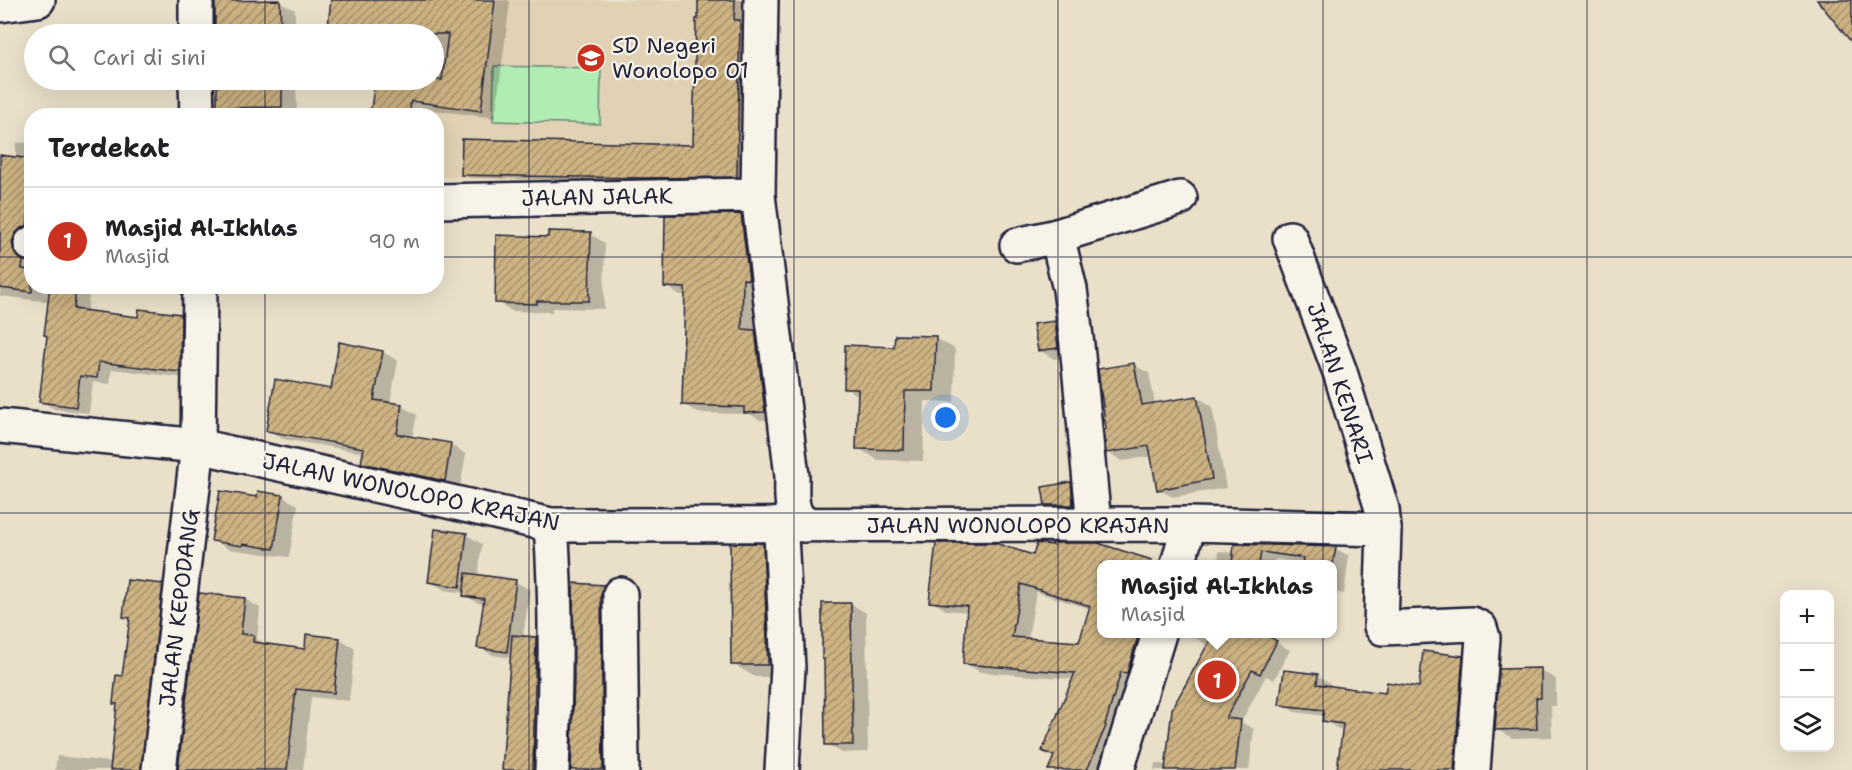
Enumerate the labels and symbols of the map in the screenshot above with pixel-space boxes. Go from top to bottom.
place label: SD Negeri Wonolopo 01 [612,31,749,85]
school or university icon: SD Negeri Wonolopo 01 [575,42,607,74]
street label: JALAN JALAK [521,181,673,213]
street label: JALAN KENARI [1300,299,1380,467]
your location [931,403,960,432]
street label: JALAN WONOLOPO KRAJAN [260,446,562,538]
street label: JALAN KEPODANG [152,507,206,709]
street label: JALAN WONOLOPO KRAJAN [866,511,1170,540]
pin: 1 [1198,658,1236,702]

